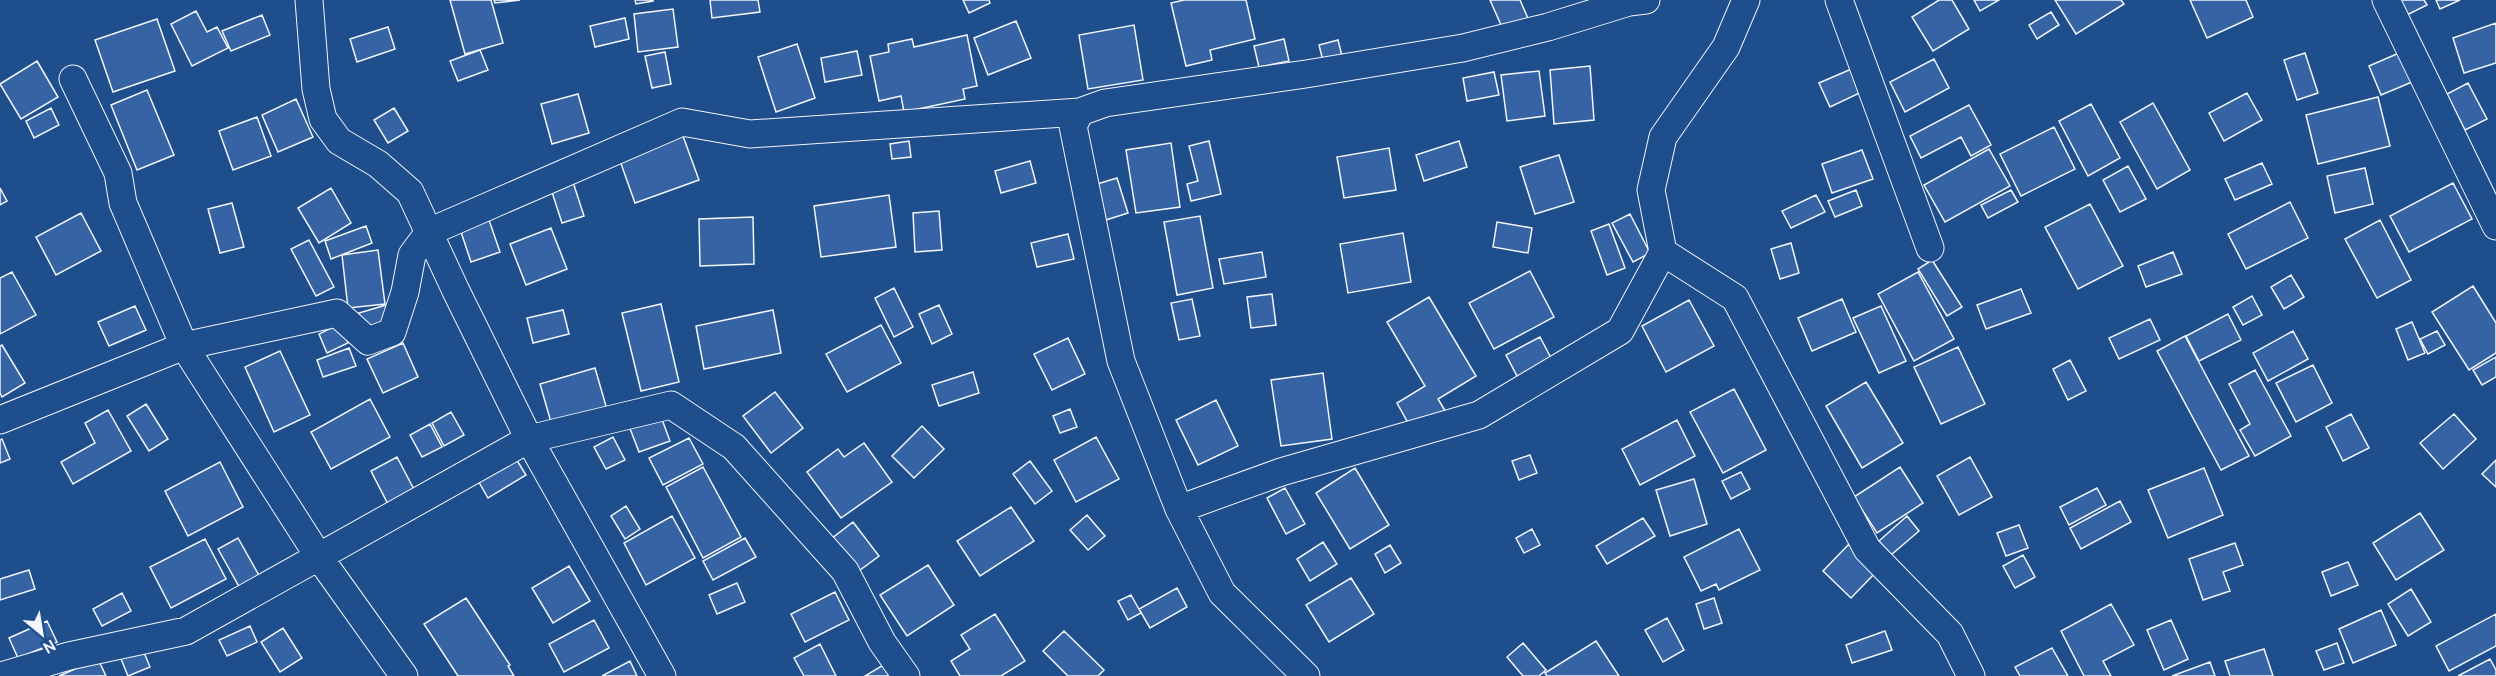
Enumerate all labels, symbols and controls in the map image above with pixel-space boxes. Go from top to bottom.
north arrow [12,604,72,664]
text: N [40,636,59,658]

